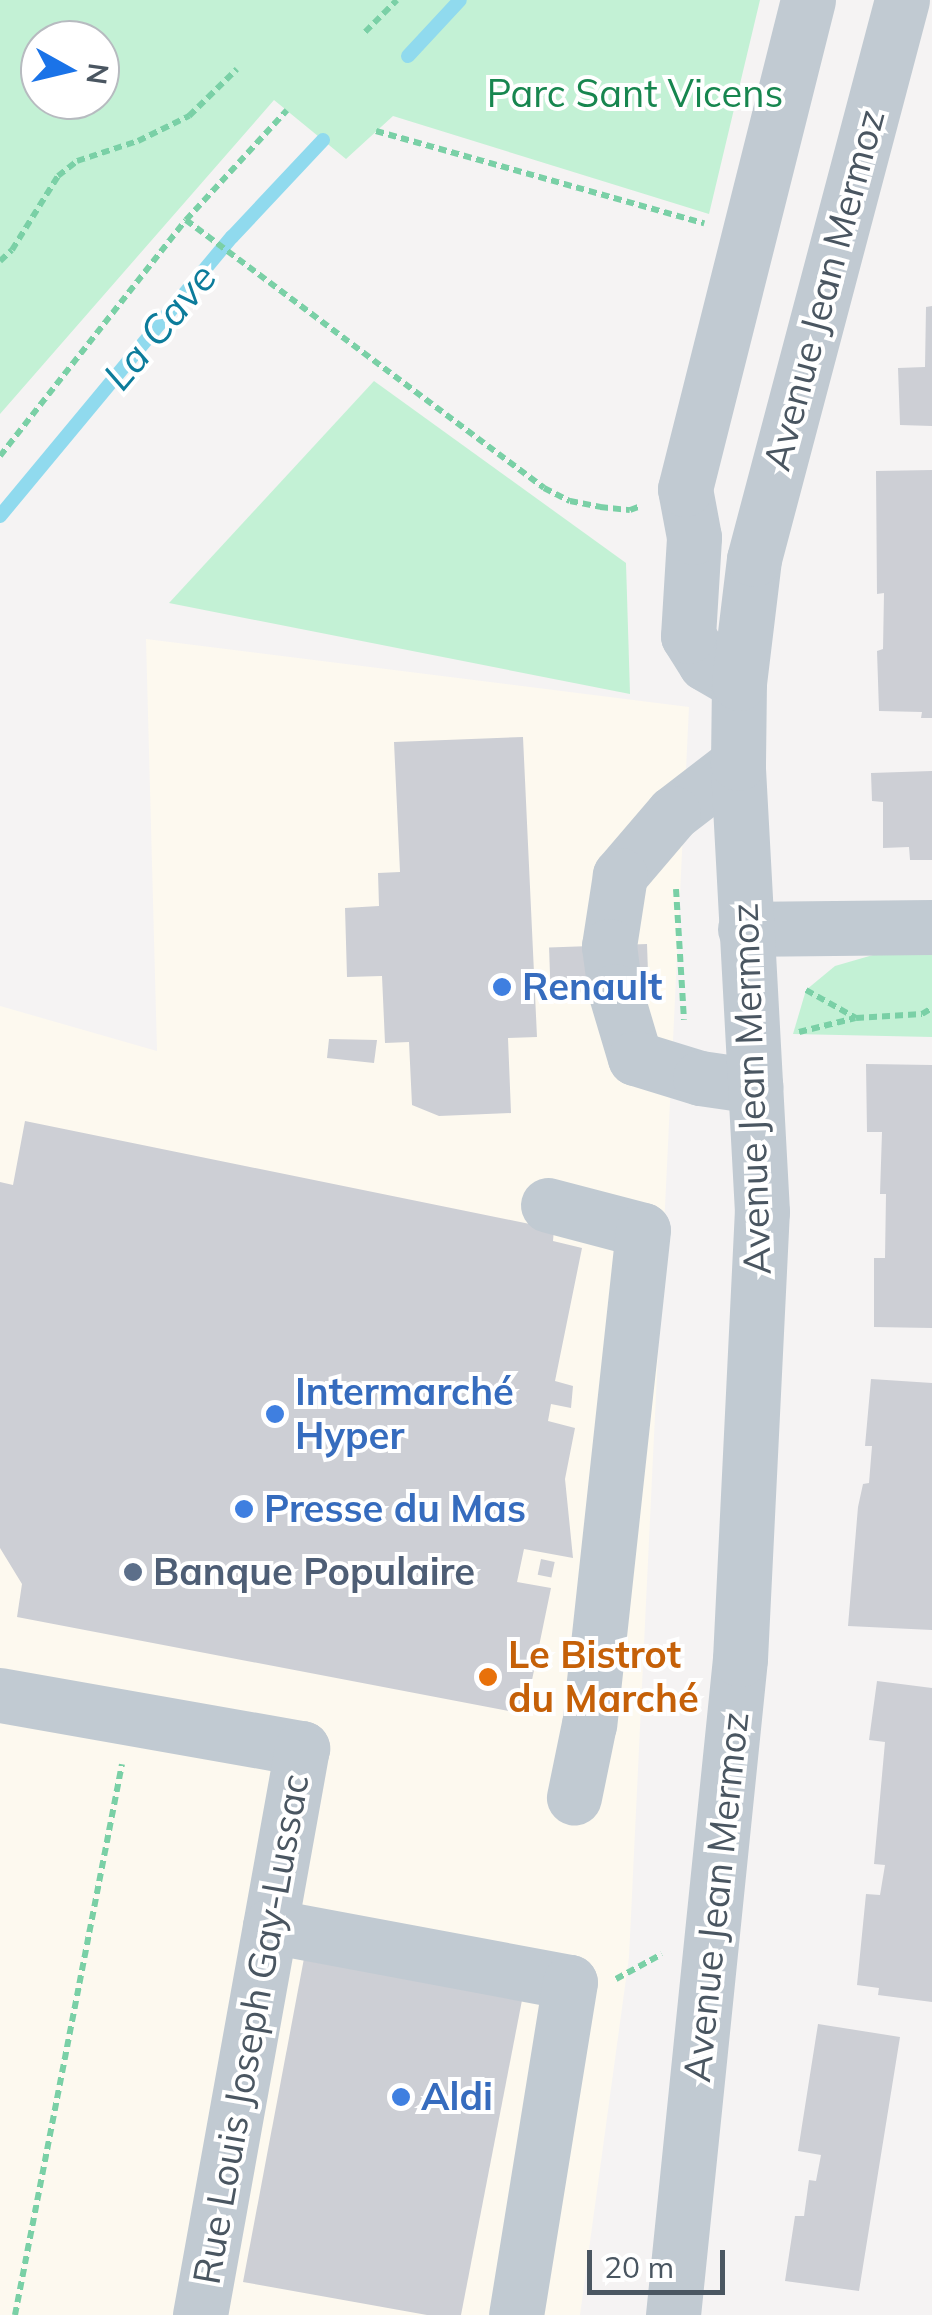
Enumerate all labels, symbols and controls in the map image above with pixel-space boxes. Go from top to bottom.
north arrow [20,20,120,120]
text: N [79,61,117,87]
park label: Parc Sant Vicens [487,71,783,117]
street label: Avenue Jean Mermoz [754,104,894,476]
water label: La Cave [93,253,225,399]
street label: Avenue Jean Mermoz [722,902,780,1276]
place label: Renault [522,964,662,1010]
marker: Renault [491,976,513,998]
place label: Intermarché Hyper [295,1369,514,1458]
marker: Intermarché Hyper [264,1403,286,1425]
place label: Presse du Mas [264,1486,526,1532]
marker: Presse du Mas [233,1498,255,1520]
place label: Banque Populaire [153,1549,475,1595]
marker: Banque Populaire [122,1561,144,1583]
place label: Le Bistrot du Marché [508,1632,699,1722]
marker: Le Bistrot du Marché [477,1666,499,1688]
street label: Avenue Jean Mermoz [674,1710,758,2084]
street label: Rue Louis Joseph Gay-Lussac [184,1770,318,2288]
place label: Aldi [421,2074,493,2120]
marker: Aldi [390,2086,412,2108]
scale bar [592,2230,730,2292]
text: 20 m [604,2248,674,2286]

